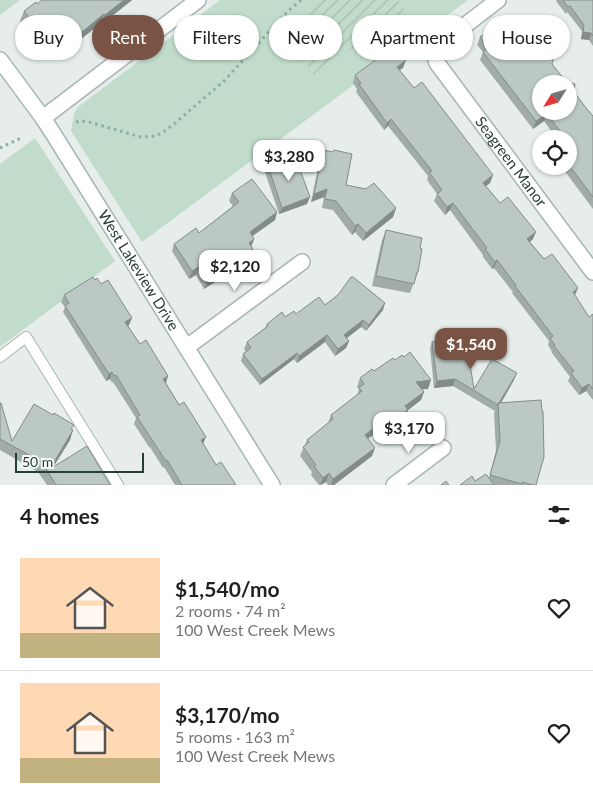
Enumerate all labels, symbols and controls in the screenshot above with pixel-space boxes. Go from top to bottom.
chip: Buy [15,15,82,60]
chip: Rent [92,15,164,60]
chip: Filters [174,15,259,60]
chip: New [269,15,342,60]
chip: Apartment [352,15,473,60]
chip: House [483,15,570,60]
north arrow [532,75,578,120]
map controls [532,75,577,175]
street label: Seagreen Manor [472,113,551,210]
button: locate [532,130,577,175]
pin: $3,280 [248,140,330,182]
text: $3,280 [264,146,314,165]
street label: West Lakeview Drive [95,206,184,334]
pin: $2,120 [194,250,276,292]
text: $2,120 [210,256,260,275]
pin: $1,540 [430,328,512,370]
text: $1,540 [446,334,496,353]
pin: $3,170 [368,412,450,454]
text: $3,170 [384,418,434,437]
scale bar [15,450,144,473]
text: 50 m [22,453,53,470]
icon: filters [545,501,573,529]
text: 4 homes [20,503,99,528]
text: $1,540/mo [175,576,280,601]
icon: home [60,578,120,638]
icon: heart [545,594,573,622]
text: 2 rooms · 74 m² [175,601,286,620]
text: 100 West Creek Mews [175,620,335,639]
text: $3,170/mo [175,702,280,727]
icon: home [60,703,120,763]
icon: heart [545,719,573,747]
text: 5 rooms · 163 m² [175,727,295,746]
text: 100 West Creek Mews [175,746,335,765]

